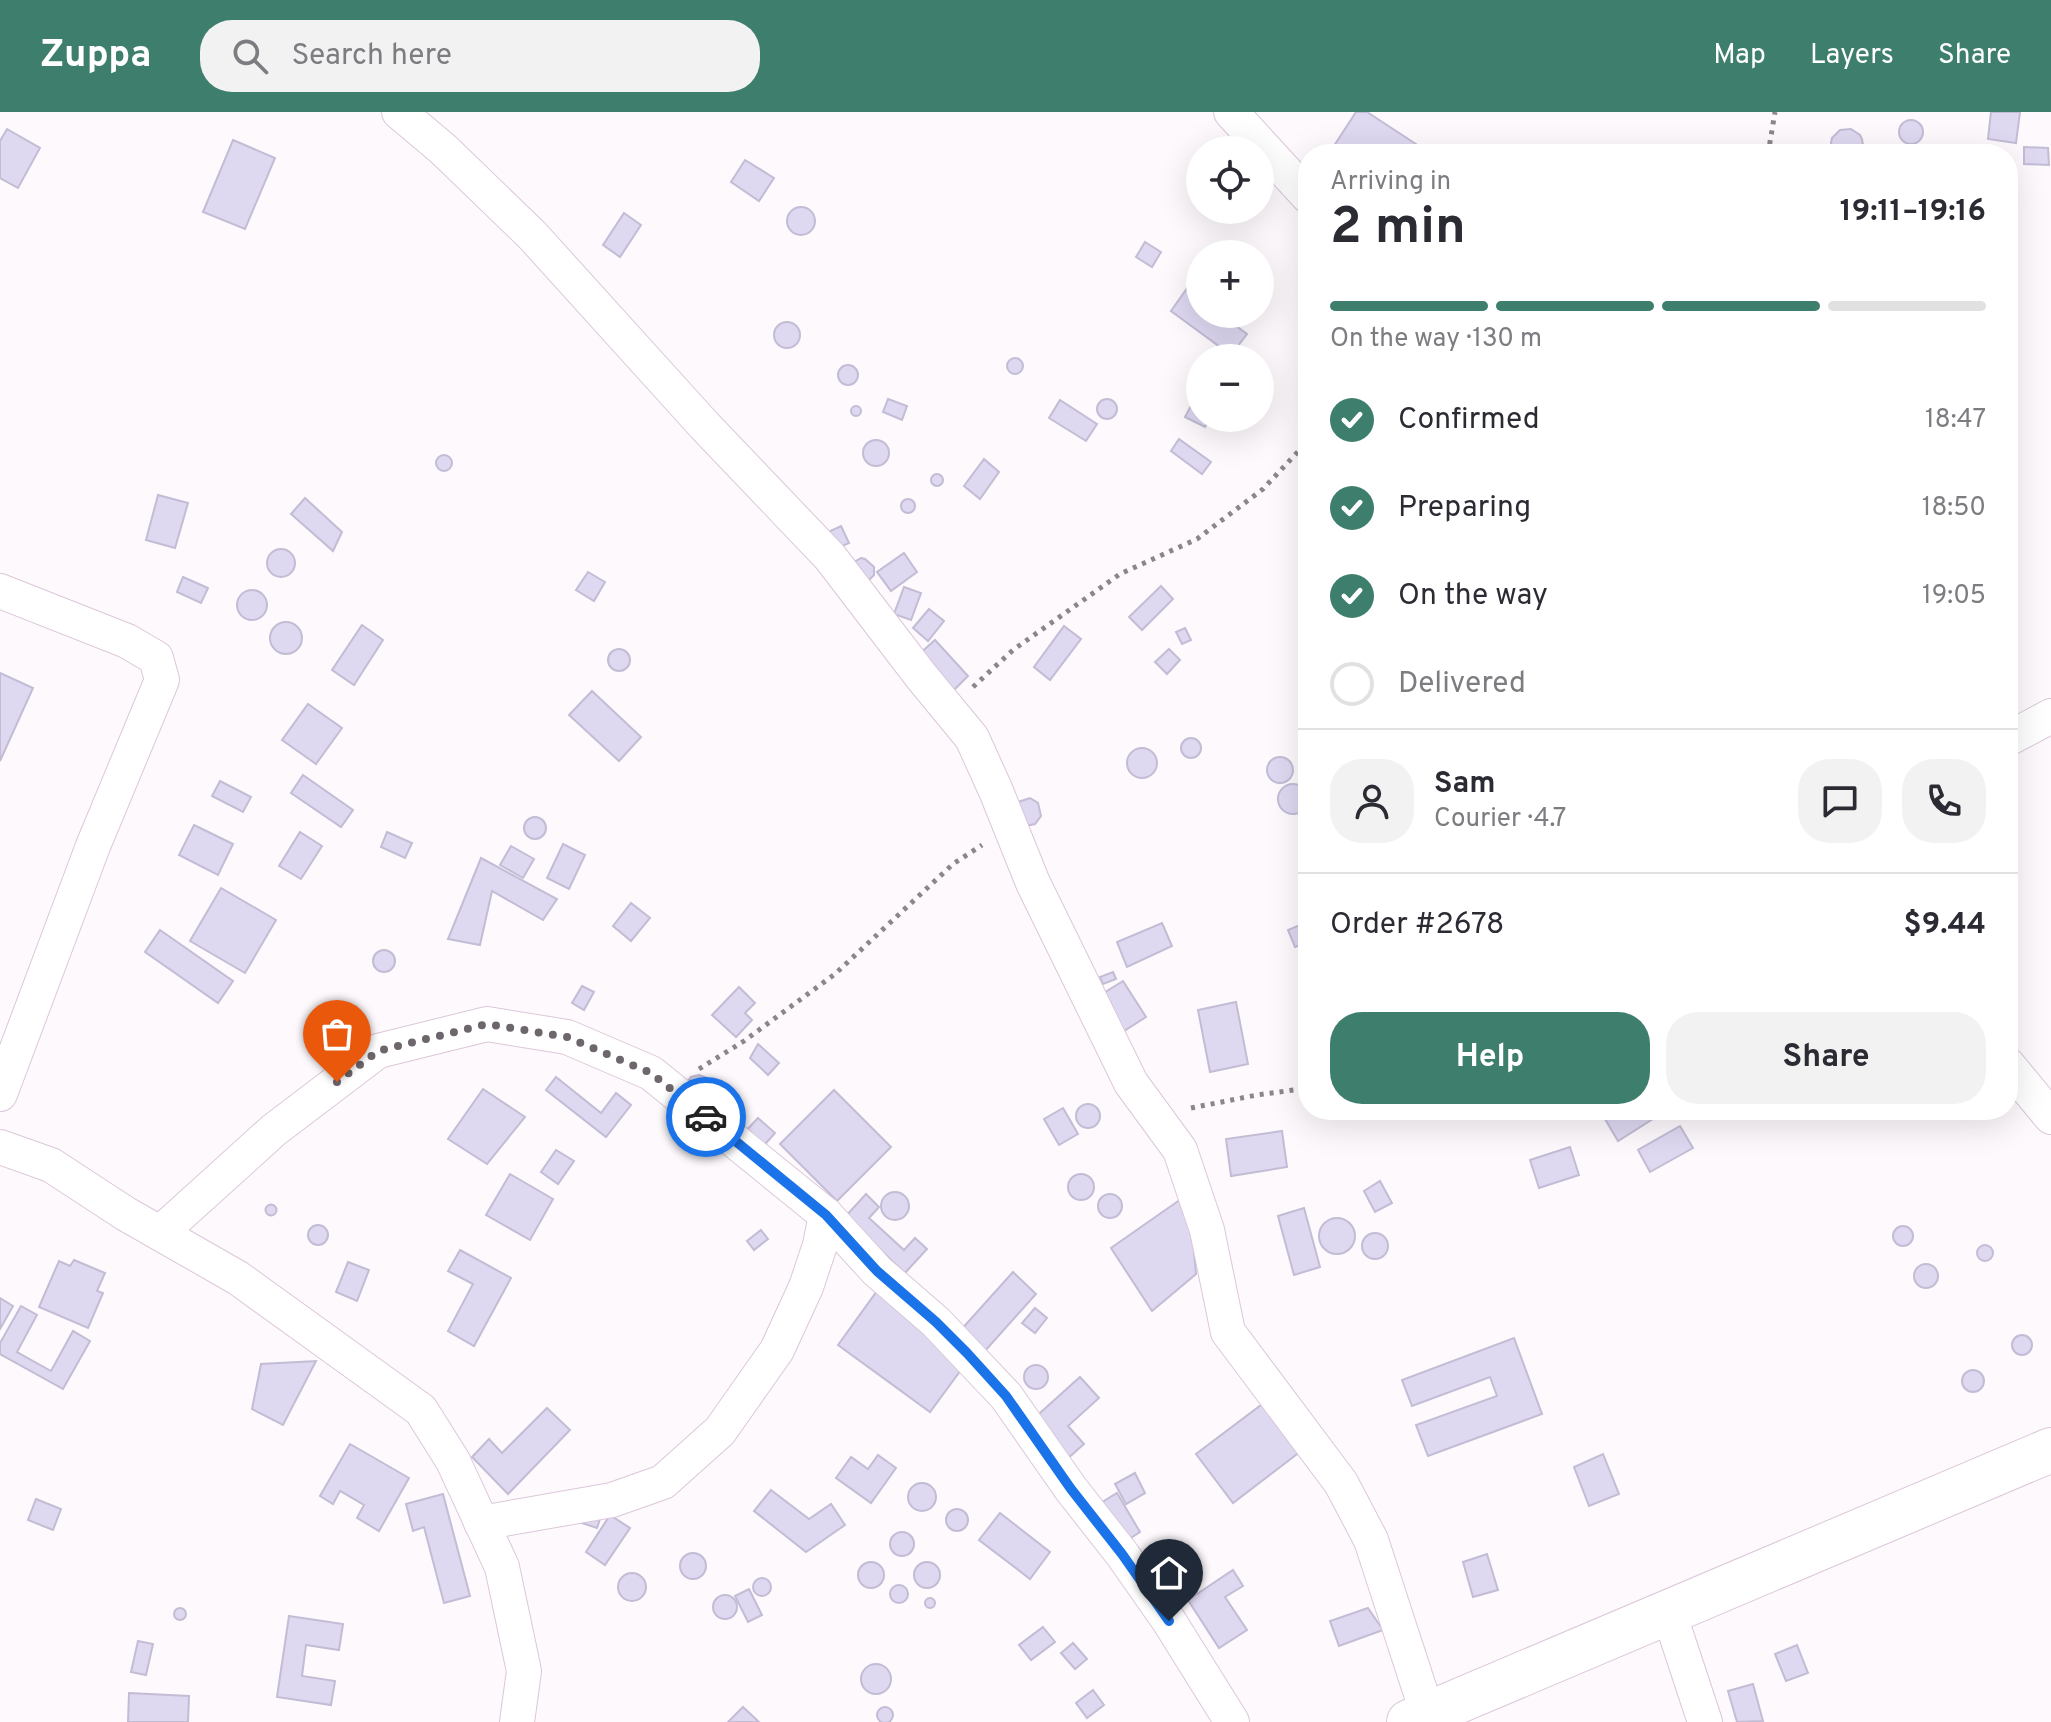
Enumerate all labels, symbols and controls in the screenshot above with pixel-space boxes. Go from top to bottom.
search box [200,20,760,92]
text: Zuppa [40,32,152,81]
icon: search [228,34,272,78]
text: Search here [292,38,452,75]
text: Map [1713,38,1766,74]
text: Layers [1810,38,1894,74]
text: Share [1938,38,2011,74]
map controls [1186,136,1274,432]
button: locate [1186,136,1274,224]
text: Arriving in [1330,166,1451,199]
text: 19:11–19:16 [1840,194,1986,231]
text: 2 min [1330,196,1466,262]
button: + [1186,240,1274,328]
text: On the way · 130 m [1330,323,1542,356]
button: − [1186,344,1274,432]
icon: check [1330,398,1374,442]
text: Confirmed [1398,402,1540,439]
text: 18:47 [1925,404,1986,437]
icon: check [1330,486,1374,530]
text: Preparing [1398,490,1531,527]
text: 18:50 [1922,492,1986,525]
icon: check [1330,574,1374,618]
text: On the way [1398,578,1548,615]
text: 19:05 [1922,580,1986,613]
text: Delivered [1398,666,1526,703]
button: person [1330,759,1414,843]
button: chat [1798,759,1882,843]
button: phone [1902,759,1986,843]
text: Sam [1434,766,1496,803]
text: Courier · 4.7 [1434,803,1566,836]
text: Order #2678 [1330,907,1504,944]
text: $9.44 [1904,907,1986,944]
pin [303,1000,371,1082]
icon: bag [315,1012,359,1056]
button: Help [1330,1012,1650,1104]
button: Share [1666,1012,1986,1104]
courier [666,1077,746,1157]
icon: car [684,1095,728,1139]
pin [1135,1539,1203,1621]
icon: home [1147,1551,1191,1595]

